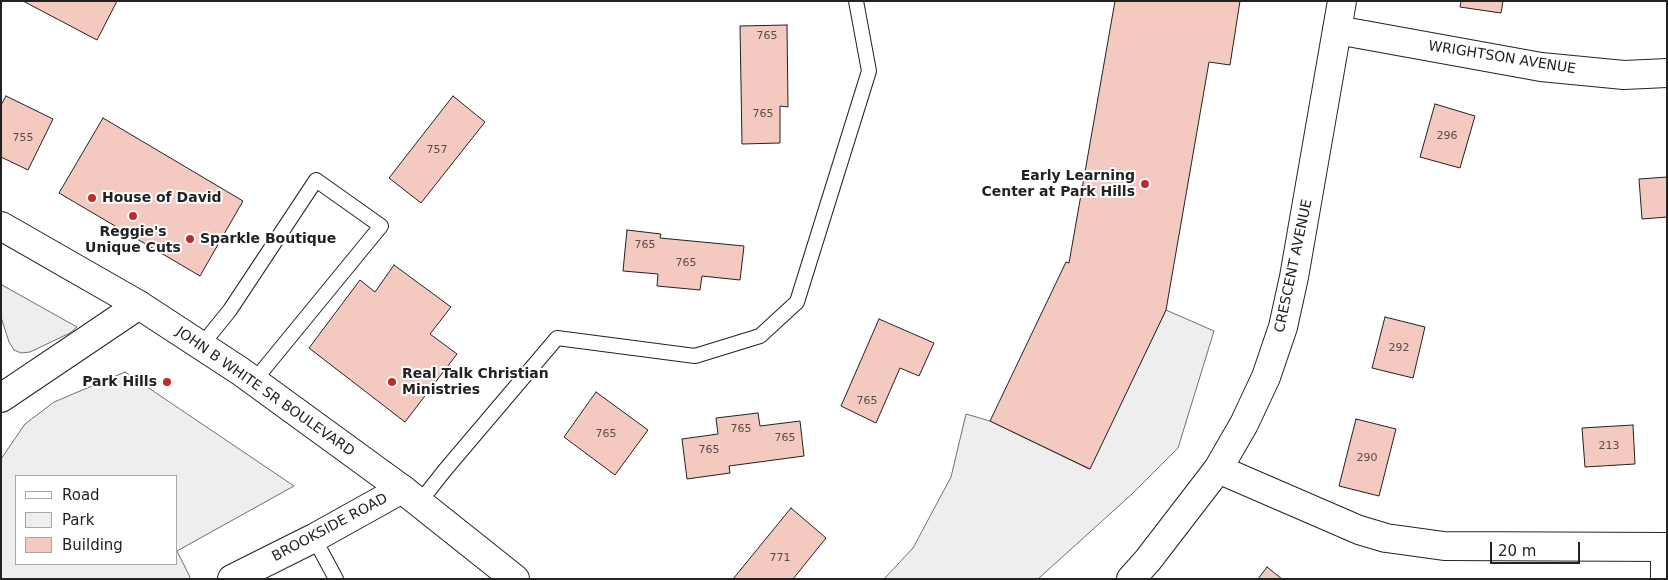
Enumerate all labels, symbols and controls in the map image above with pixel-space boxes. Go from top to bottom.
house number: 765 [757,29,777,43]
street label: WRIGHTSON AVENUE [1427,38,1577,78]
house number: 765 [753,107,773,121]
house number: 296 [1437,129,1457,143]
house number: 755 [13,131,33,145]
house number: 757 [427,143,447,157]
place label: Early Learning Center at Park Hills [981,168,1135,200]
marker: Early Learning Center at Park Hills [1139,178,1151,190]
place label: House of David [102,190,222,206]
marker: House of David [86,192,98,204]
street label: CRESCENT AVENUE [1272,198,1316,334]
marker: Reggie's Unique Cuts [127,210,139,222]
place label: Reggie's Unique Cuts [85,224,181,256]
place label: Sparkle Boutique [200,231,336,247]
marker: Sparkle Boutique [184,233,196,245]
house number: 765 [635,238,655,252]
house number: 765 [676,256,696,270]
street label: JOHN B WHITE SR BOULEVARD [172,324,358,460]
house number: 292 [1389,341,1409,355]
place label: Real Talk Christian Ministries [402,366,549,398]
place label: Park Hills [82,374,157,390]
marker: Park Hills [161,376,173,388]
marker: Real Talk Christian Ministries [386,376,398,388]
house number: 765 [857,394,877,408]
house number: 765 [731,422,751,436]
house number: 765 [596,427,616,441]
house number: 765 [775,431,795,445]
house number: 213 [1599,439,1619,453]
house number: 765 [699,443,719,457]
house number: 290 [1357,451,1377,465]
legend [15,475,178,565]
text: Road [62,486,100,504]
street label: BROOKSIDE ROAD [269,490,391,566]
text: Park [62,511,94,529]
scale bar [1493,532,1583,564]
text: Building [62,536,123,554]
text: 20 m [1498,542,1536,560]
house number: 771 [770,551,790,565]

